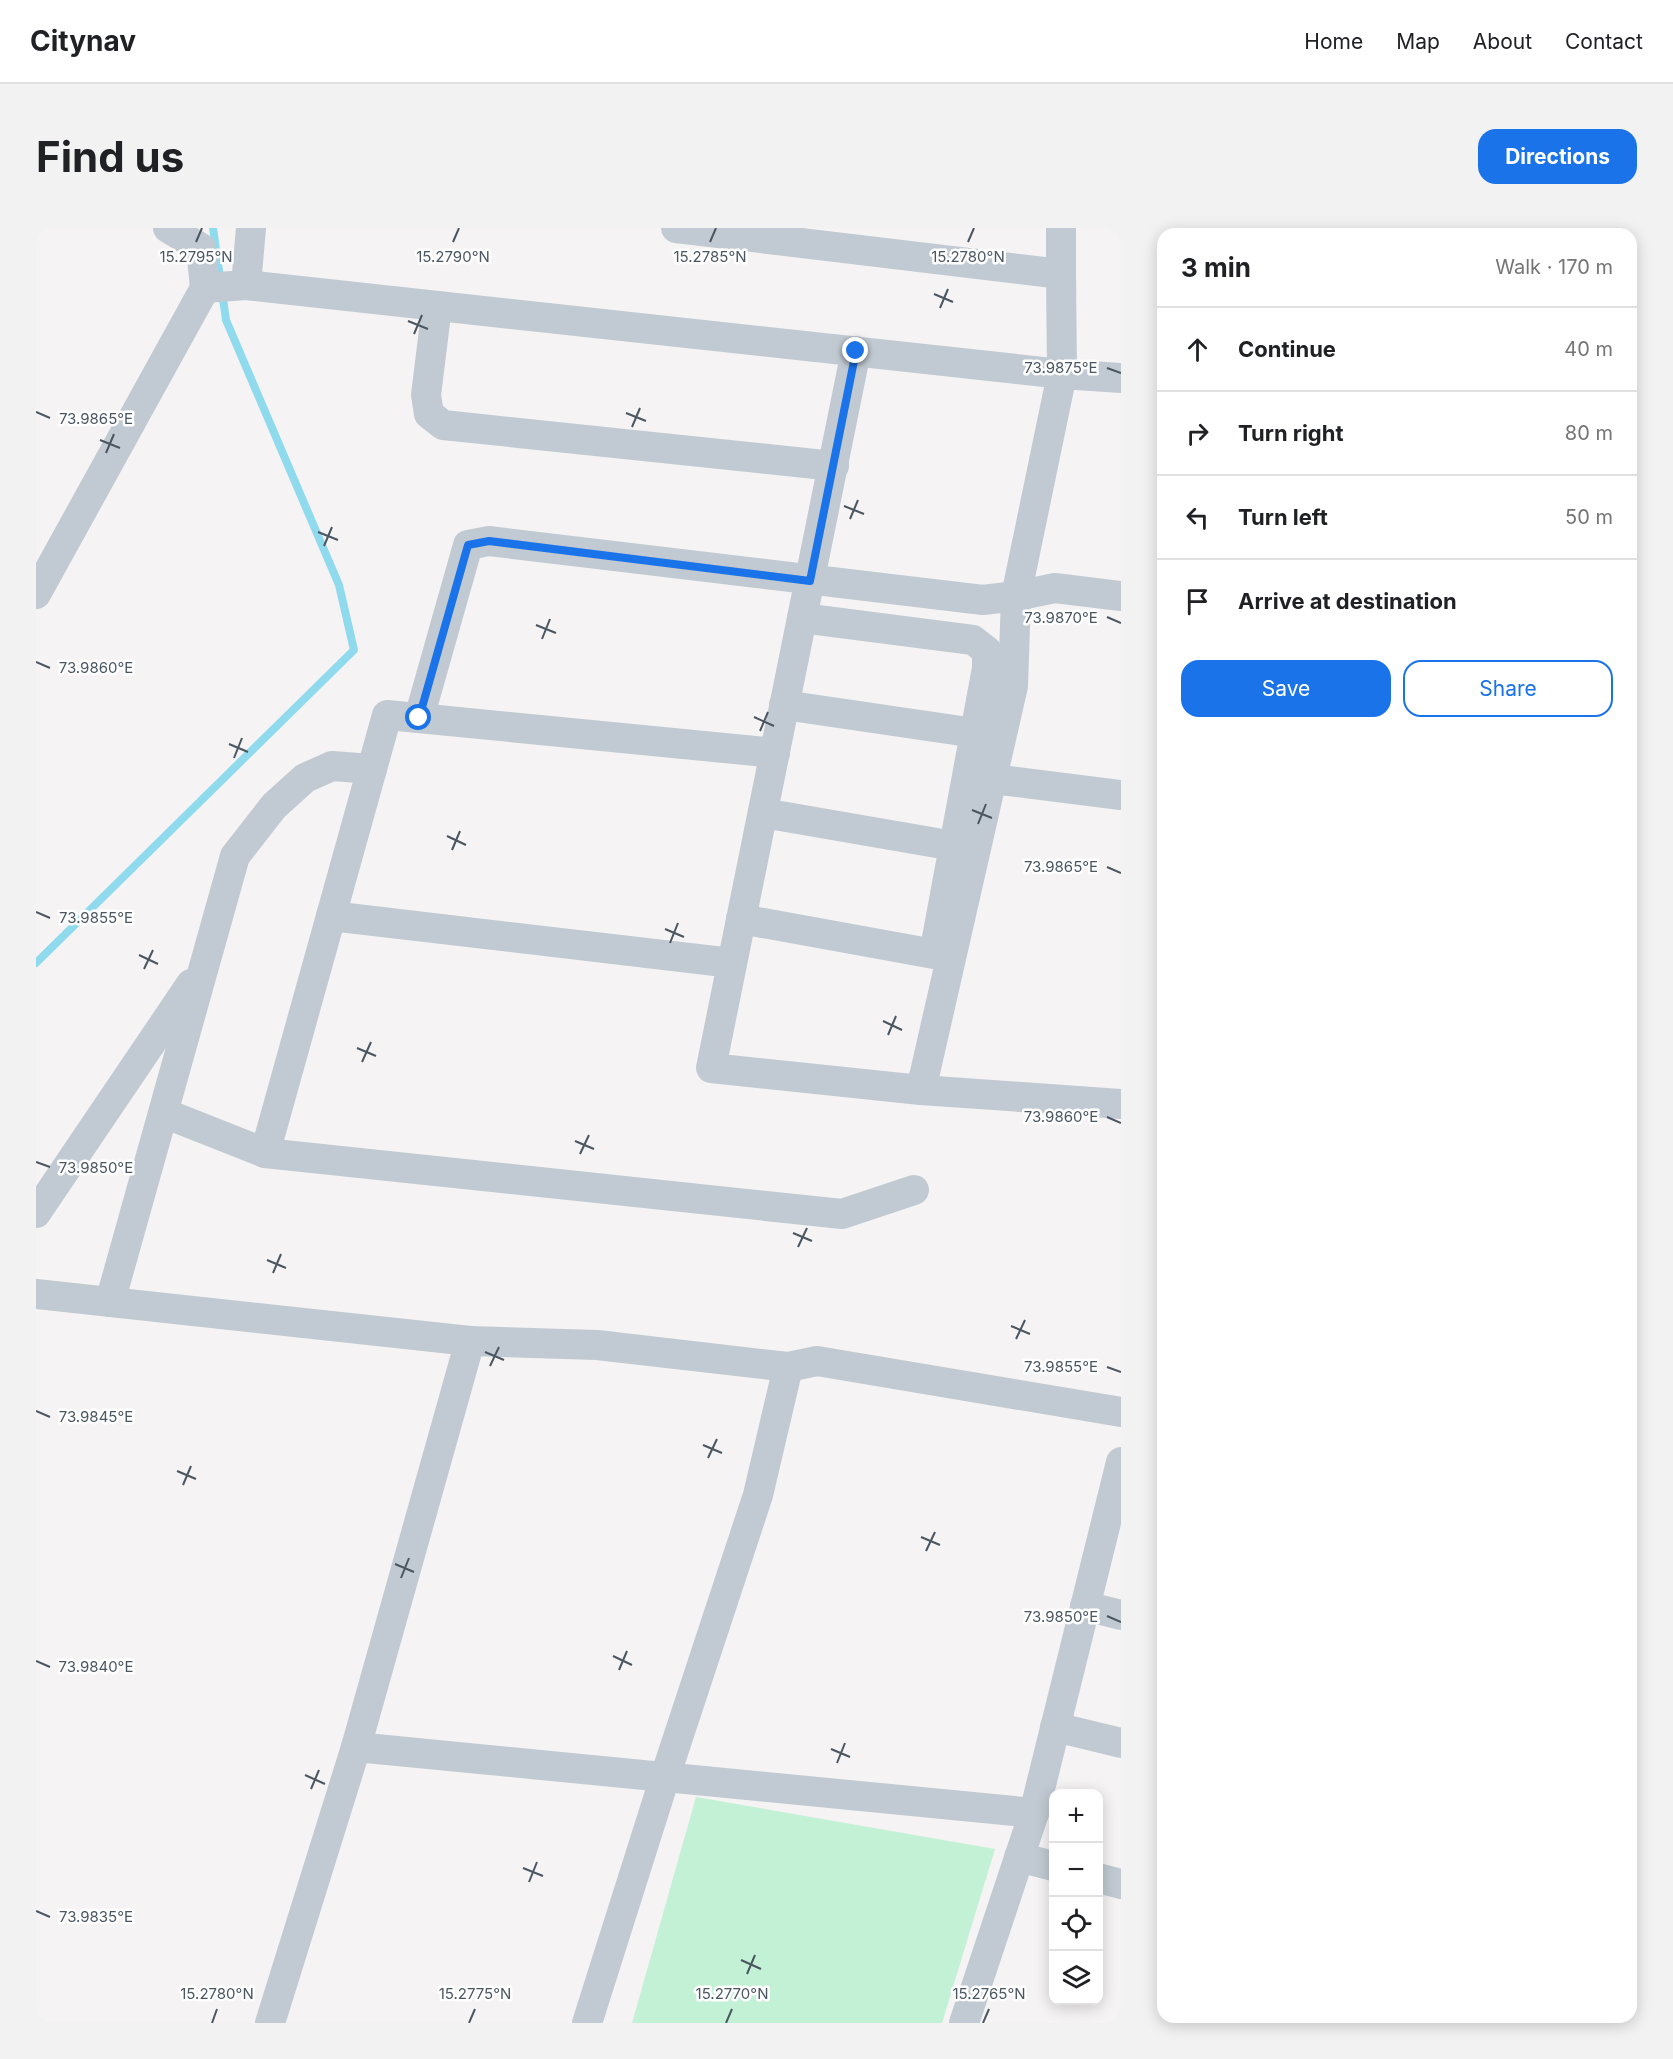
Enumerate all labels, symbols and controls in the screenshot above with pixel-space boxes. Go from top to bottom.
text: Citynav [30,24,136,58]
text: Home [1304,29,1363,54]
text: Map [1396,29,1440,54]
text: About [1473,29,1532,54]
text: Contact [1565,29,1643,54]
button: Directions [1478,129,1637,184]
text: Find us [36,131,184,182]
text: 15.2795°N [159,247,233,266]
text: 15.2790°N [416,247,490,266]
text: 15.2785°N [673,247,747,266]
text: 15.2780°N [931,247,1005,266]
text: 3 min [1181,252,1251,283]
text: Walk · 170 m [1495,255,1613,279]
icon: ahead [1181,333,1214,366]
text: Continue [1238,336,1336,362]
route end [842,337,868,363]
text: 40 m [1564,337,1613,361]
text: 73.9875°E [1024,358,1098,377]
text: 73.9865°E [59,409,133,428]
icon: right [1181,417,1214,450]
text: Turn right [1238,420,1344,446]
text: 80 m [1565,421,1613,445]
icon: left [1181,501,1214,534]
text: Turn left [1238,504,1328,530]
text: 50 m [1565,505,1613,529]
icon: arrive [1181,585,1214,618]
text: Arrive at destination [1238,588,1457,614]
text: 73.9870°E [1024,608,1098,627]
text: 73.9860°E [59,658,133,677]
button: Save [1181,660,1391,717]
button: Share [1403,660,1613,717]
route start [405,704,431,730]
text: 73.9865°E [1024,857,1098,876]
text: 73.9855°E [59,908,133,927]
text: 73.9860°E [1024,1107,1098,1126]
text: 73.9850°E [59,1158,133,1177]
text: 73.9855°E [1024,1357,1098,1376]
text: 73.9845°E [59,1407,133,1426]
text: 73.9850°E [1024,1607,1098,1626]
text: 73.9840°E [59,1657,133,1676]
map controls [1049,1789,1103,2005]
button: + [1049,1789,1103,1843]
button: − [1049,1843,1103,1897]
button: locate [1049,1897,1103,1951]
text: 73.9835°E [59,1907,133,1926]
button: layers [1049,1951,1103,2005]
text: 15.2780°N [180,1984,254,2003]
text: 15.2775°N [439,1984,511,2003]
text: 15.2770°N [696,1984,768,2003]
text: 15.2765°N [952,1984,1026,2003]

